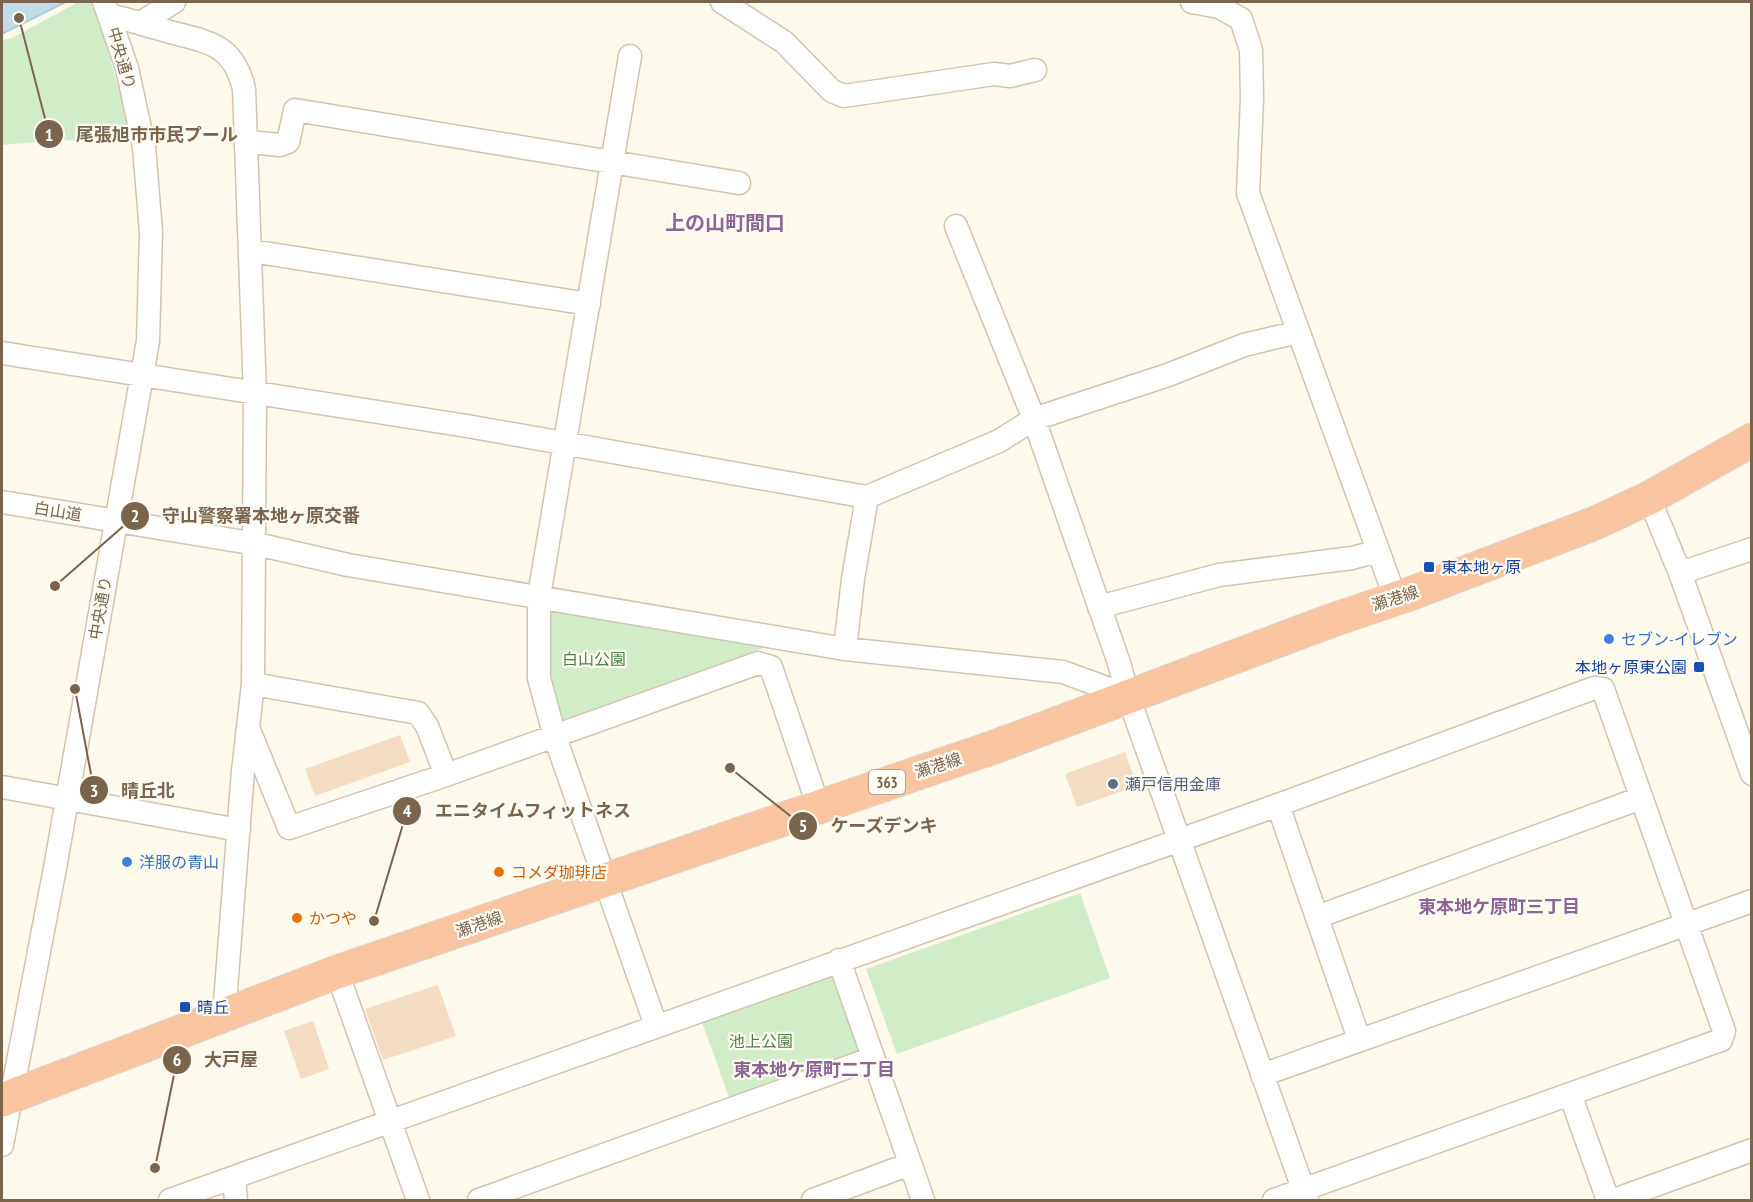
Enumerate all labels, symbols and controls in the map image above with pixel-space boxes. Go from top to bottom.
street label: 中央通り [104,24,140,92]
callout: 尾張旭市市民プール [34,116,250,152]
text: 1 [45,123,53,146]
text: 尾張旭市市民プール [76,123,238,146]
district label: 上の山町間口 [665,210,785,236]
street label: 白山道 [33,497,83,525]
callout: 守山警察署本地ヶ原交番 [120,498,372,534]
text: 2 [131,504,139,527]
text: 守山警察署本地ヶ原交番 [162,504,360,527]
place label: 東本地ヶ原 [1441,557,1521,577]
marker: 東本地ヶ原 [1422,560,1436,574]
street label: 中央通り [85,575,115,641]
street label: 瀬港線 [1369,581,1421,615]
place label: セブン-イレブン [1621,629,1738,649]
marker: セブン-イレブン [1602,632,1616,646]
park label: 白山公園 [562,649,626,669]
place label: 本地ヶ原東公園 [1575,657,1687,677]
marker: 本地ヶ原東公園 [1692,660,1706,674]
street label: 瀬港線 [912,748,964,782]
road number: 363 [869,770,905,794]
callout: 晴丘北 [79,772,187,808]
place label: 瀬戸信用金庫 [1125,774,1221,794]
marker: 瀬戸信用金庫 [1106,777,1120,791]
text: 3 [90,779,98,802]
text: 晴丘北 [121,779,175,802]
callout: エニタイムフィットネス [392,793,644,829]
text: 4 [403,799,412,822]
text: エニタイムフィットネス [435,799,631,822]
callout: ケーズデンキ [788,808,950,844]
text: 5 [799,814,807,837]
text: ケーズデンキ [830,814,938,837]
place label: 洋服の青山 [139,852,219,872]
marker: 洋服の青山 [120,855,134,869]
place label: コメダ珈琲店 [511,862,607,882]
marker: コメダ珈琲店 [492,865,506,879]
district label: 東本地ケ原町三丁目 [1418,895,1580,918]
street label: 瀬港線 [453,907,505,941]
place label: かつや [309,908,357,928]
marker: かつや [290,911,304,925]
place label: 晴丘 [197,997,229,1017]
marker: 晴丘 [178,1000,192,1014]
park label: 池上公園 [729,1031,793,1051]
callout: 大戸屋 [162,1042,270,1078]
text: 6 [173,1048,181,1071]
text: 大戸屋 [204,1048,258,1071]
district label: 東本地ケ原町二丁目 [733,1058,895,1081]

